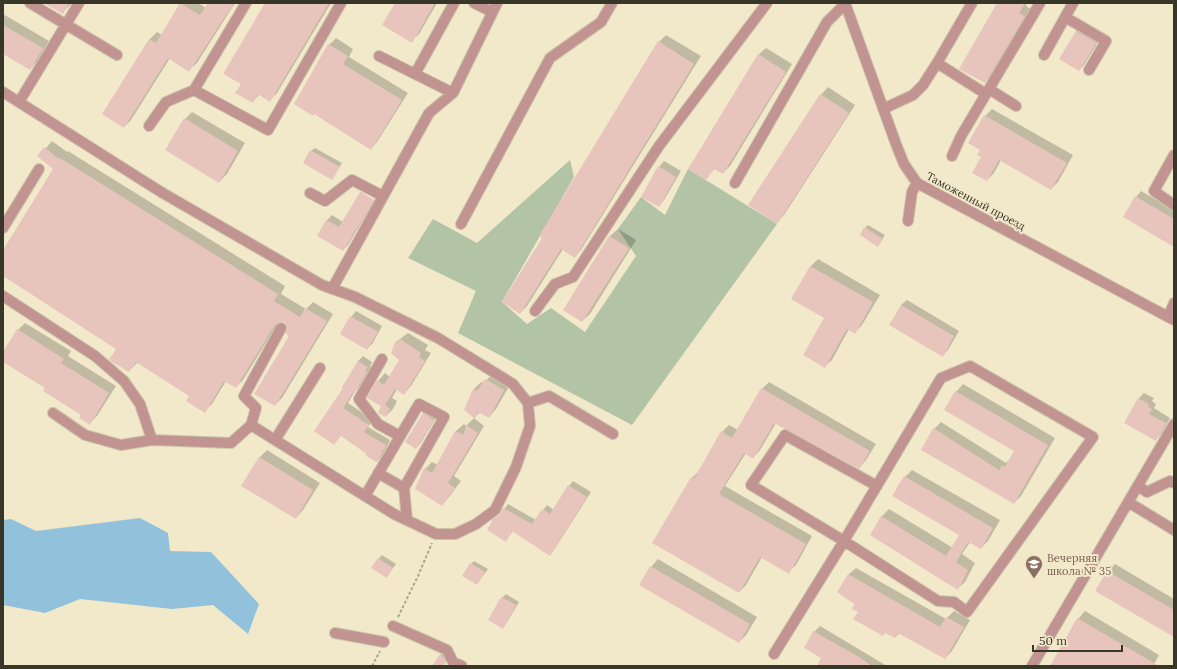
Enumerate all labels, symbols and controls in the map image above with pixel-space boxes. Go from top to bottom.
street label: Таможенный проезд [924,169,1028,233]
place label: Вечерняя школа № 35 [1047,551,1111,578]
school or university icon: Вечерняя школа № 35 [1024,554,1044,579]
scale bar [1033,627,1122,653]
text: 50 m [1039,633,1067,648]

